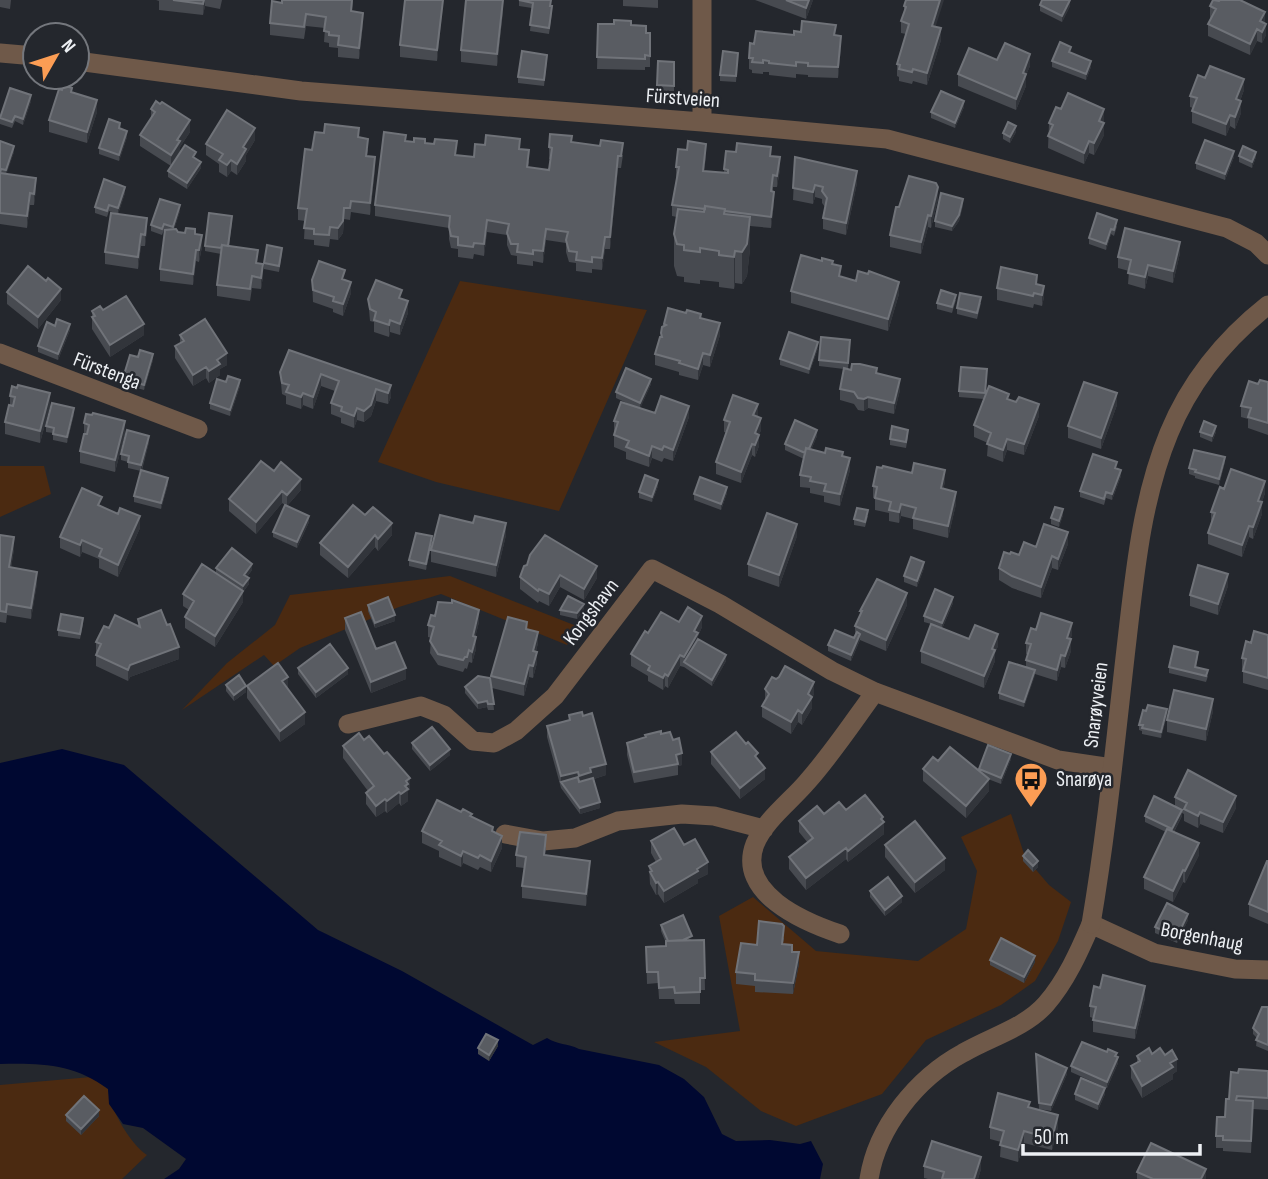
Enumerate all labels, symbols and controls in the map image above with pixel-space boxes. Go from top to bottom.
north arrow [21,21,91,91]
text: N [56,35,80,57]
street label: Fürstveien [645,83,721,113]
street label: Fürstenga [70,347,144,395]
street label: Kongshavn [558,574,624,650]
street label: Snarøyveien [1078,661,1114,749]
bus stop icon: Snarøya [1012,760,1050,809]
place label: Snarøya [1056,767,1112,792]
street label: Borgenhaug [1159,917,1245,957]
scale bar [1023,1112,1200,1156]
text: 50 m [1034,1125,1069,1150]

